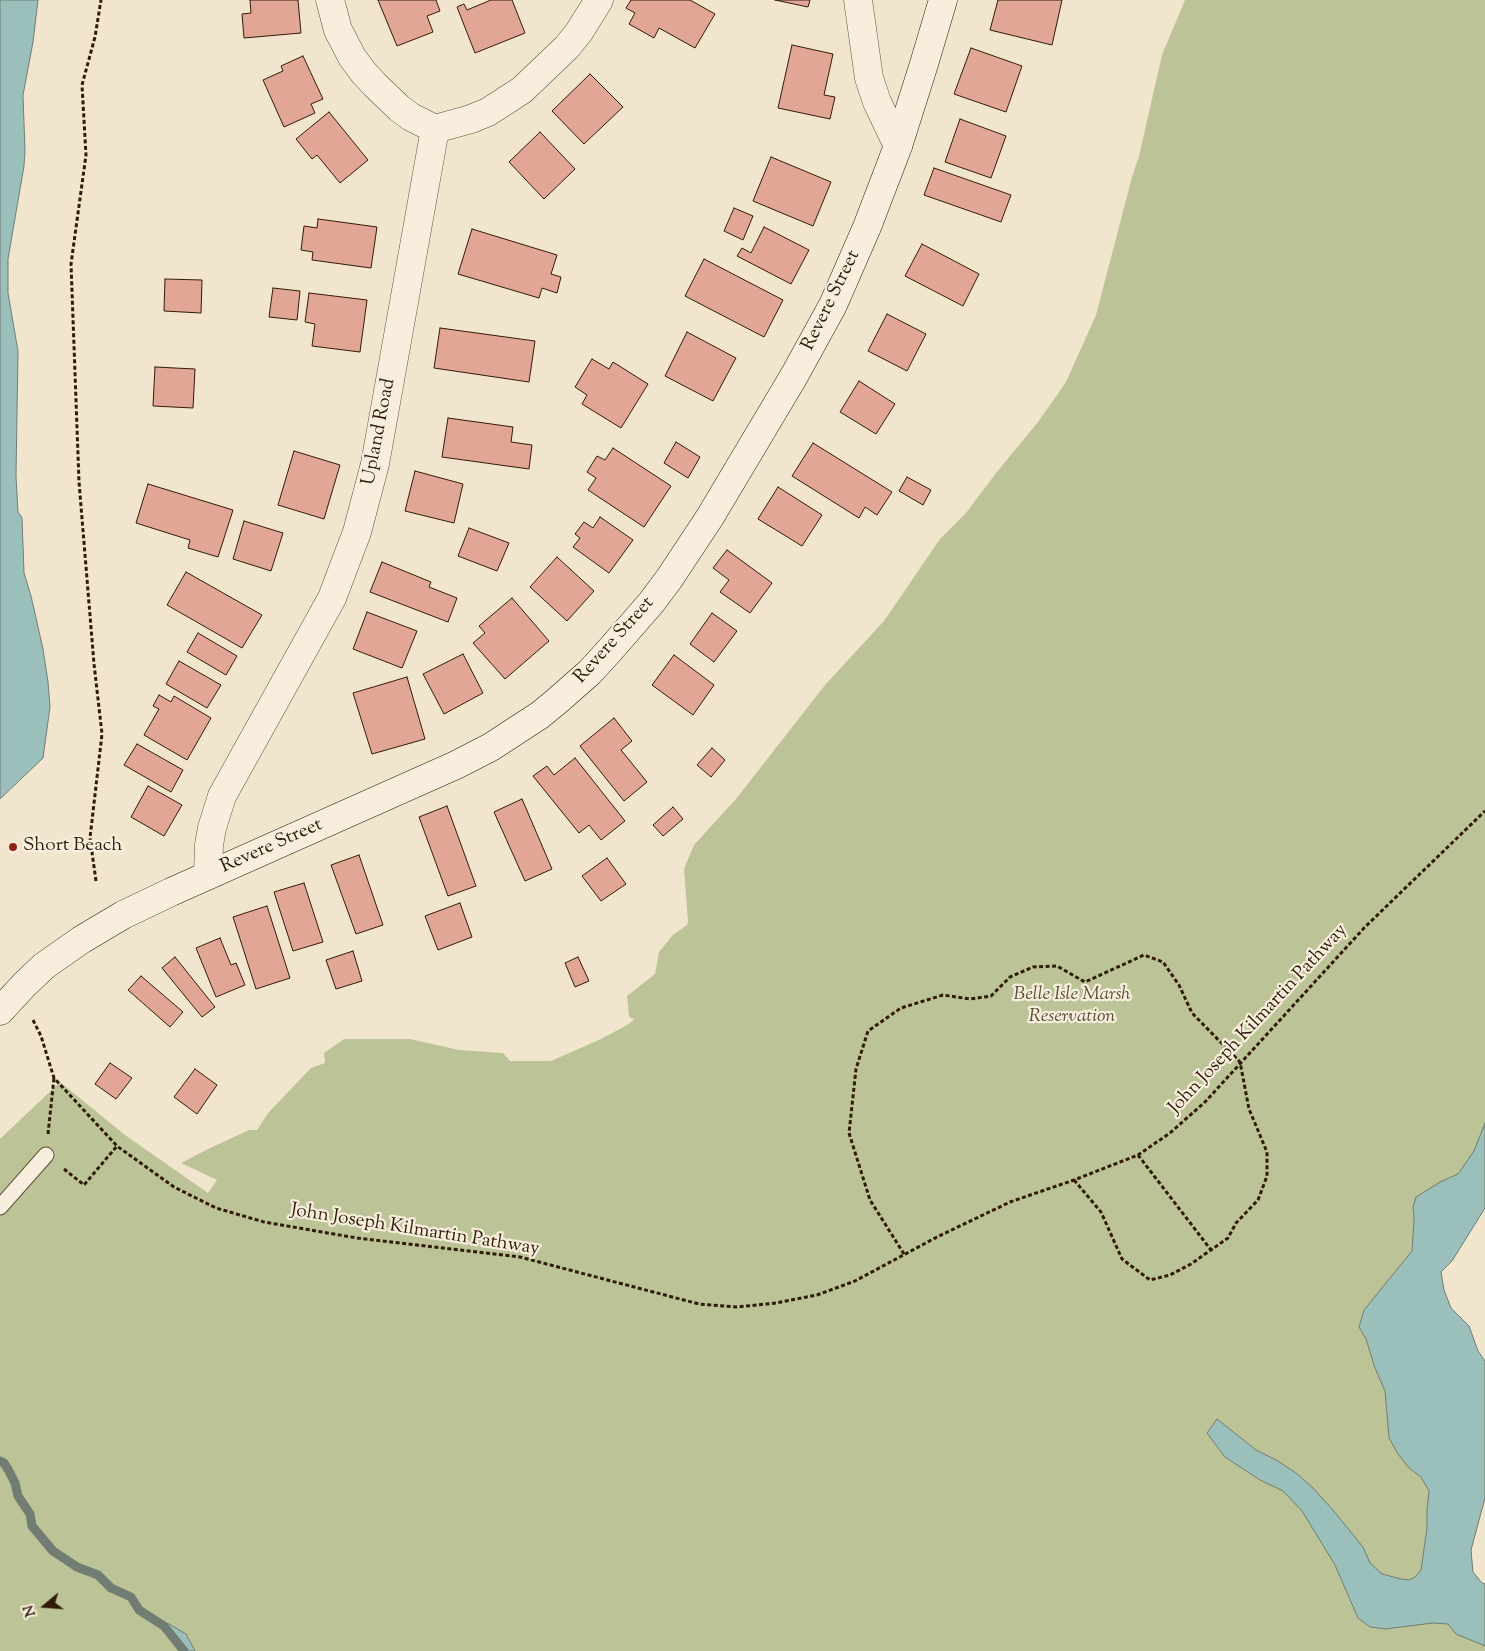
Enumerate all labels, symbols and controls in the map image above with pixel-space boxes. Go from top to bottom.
street label: Revere Street [798,247,866,355]
street label: Upland Road [358,377,402,487]
street label: Revere Street [570,593,660,689]
street label: Revere Street [218,814,326,880]
place label: Short Beach [23,836,122,858]
marker: Short Beach [7,841,19,853]
street label: John Joseph Kilmartin Pathway [1165,920,1353,1120]
park label: Belle Isle Marsh Reservation [1014,985,1130,1029]
street label: John Joseph Kilmartin Pathway [289,1200,541,1262]
north arrow [20,1581,70,1631]
text: N [19,1602,42,1619]

